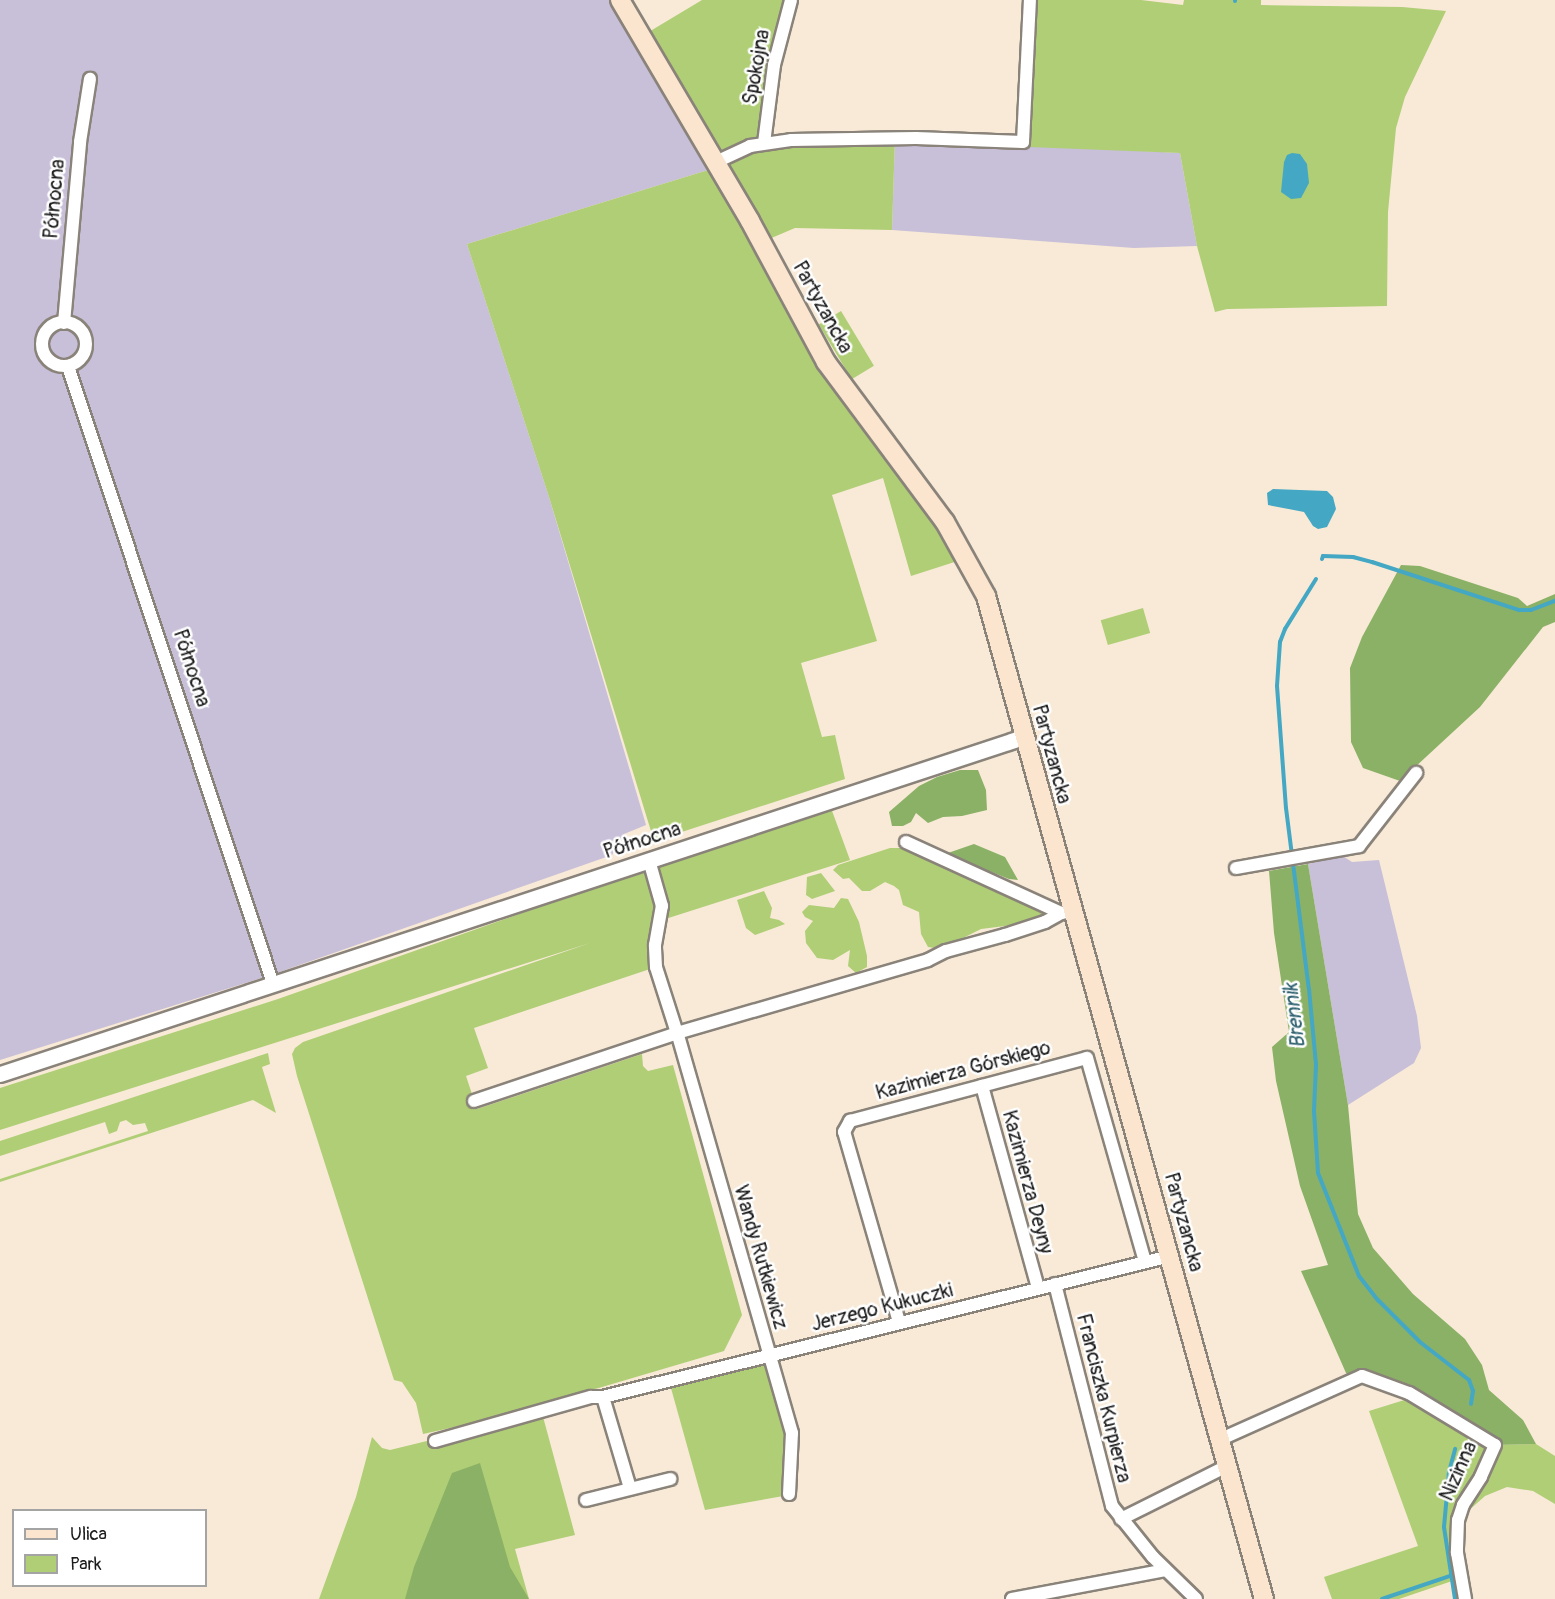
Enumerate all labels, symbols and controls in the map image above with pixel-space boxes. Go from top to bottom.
street label: Spokojna [738,27,774,107]
street label: Północna [39,158,69,240]
street label: Partyzancka [788,257,858,357]
street label: Północna [168,626,216,710]
street label: Partyzancka [1027,702,1077,806]
street label: Północna [600,816,684,864]
water label: Brennik [1279,982,1311,1050]
street label: Kazimierza Górskiego [873,1035,1053,1105]
street label: Kazimierza Deyny [997,1108,1059,1256]
street label: Partyzancka [1159,1170,1209,1274]
street label: Wandy Rutkiewicz [729,1182,793,1332]
street label: Jerzego Kukuczki [809,1278,955,1336]
street label: Franciszka Kurpierza [1071,1311,1137,1485]
street label: Nizinna [1434,1437,1482,1505]
legend [12,1509,207,1587]
text: Ulica [70,1523,107,1546]
text: Park [70,1553,102,1576]

